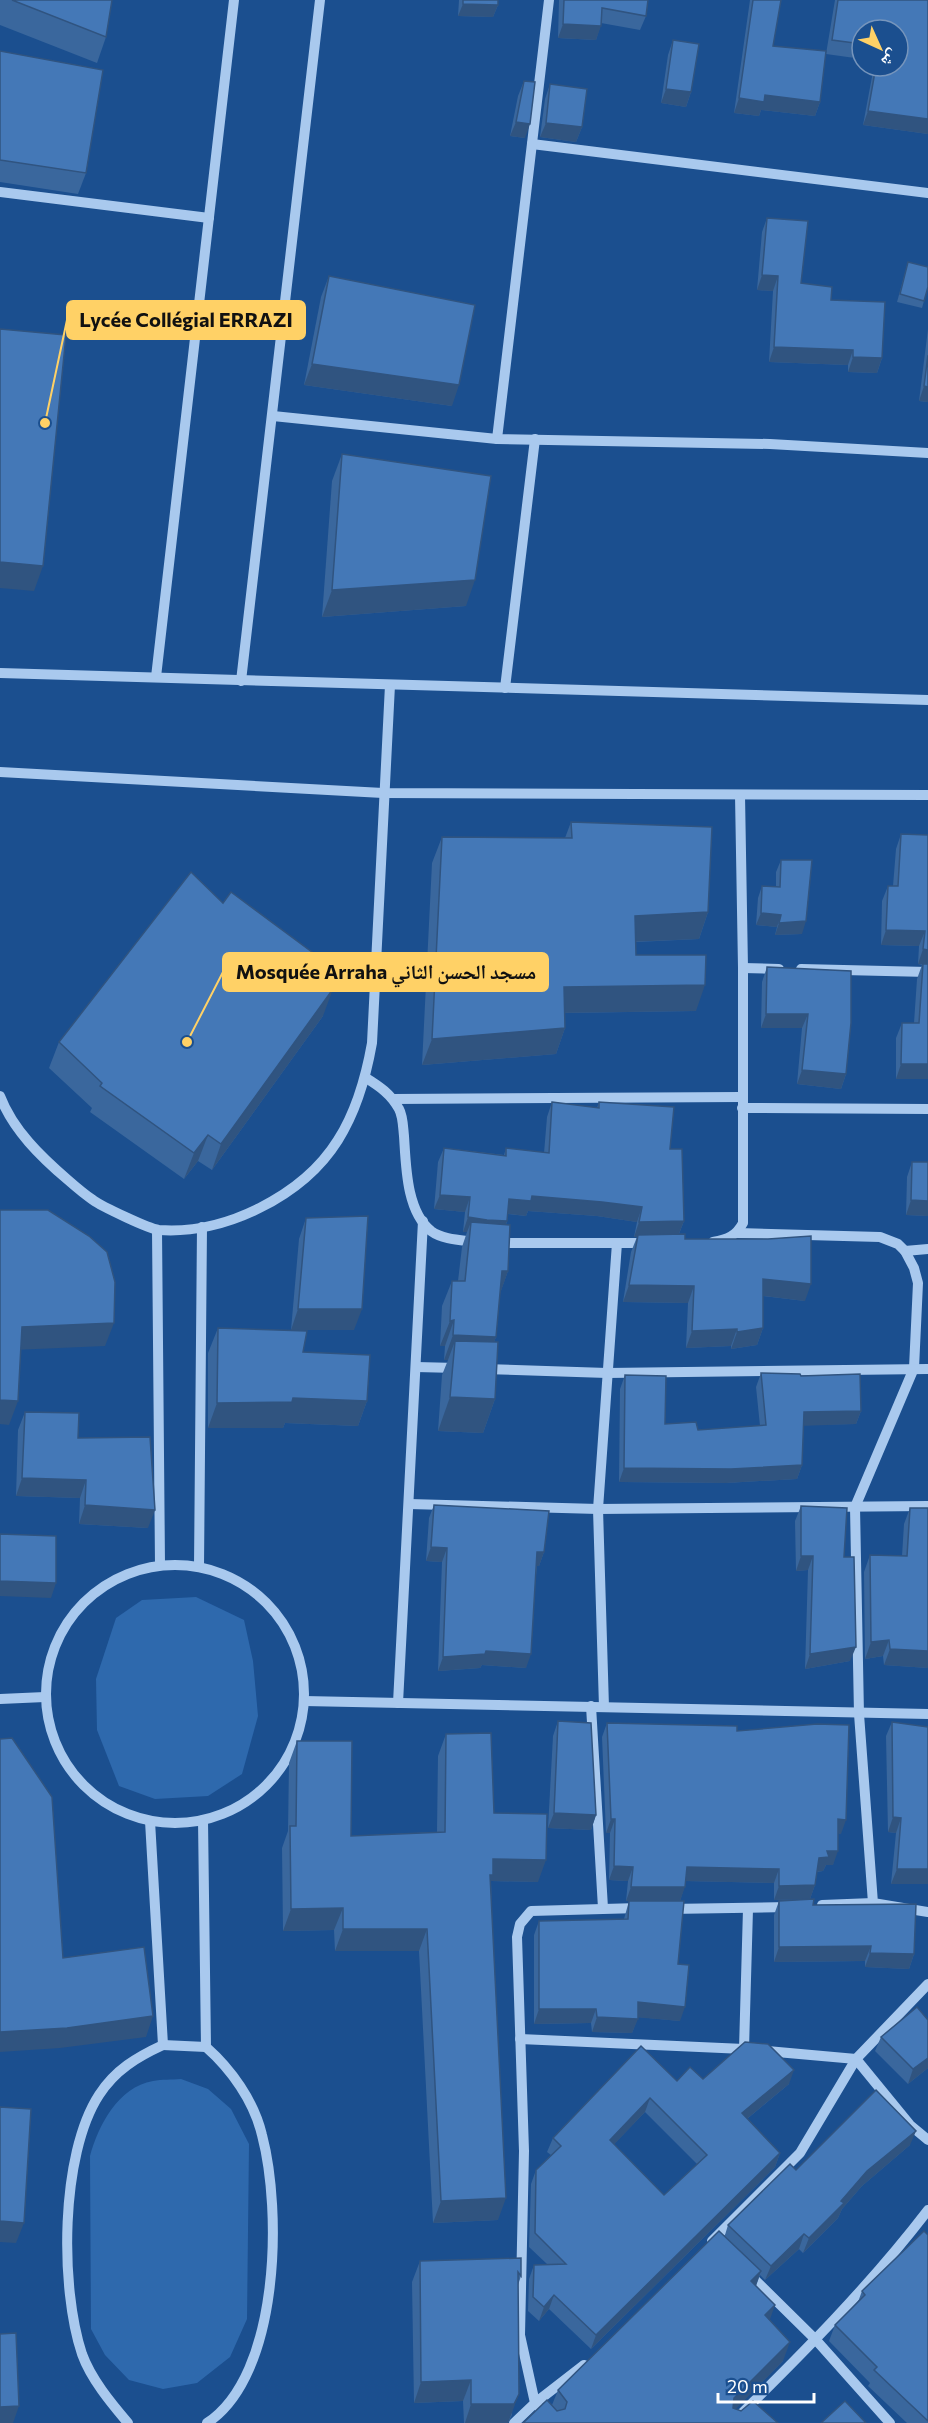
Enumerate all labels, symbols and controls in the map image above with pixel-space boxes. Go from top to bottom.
north arrow [850,18,910,78]
text: ش [878,46,904,72]
callout: Lycée Collégial ERRAZI [67,301,305,339]
text: Lycée Collégial ERRAZI [79,307,293,331]
callout: Mosquée Arraha مسجد الحسن الثاني [223,953,548,991]
text: Mosquée Arraha مسجد الحسن الثاني [236,959,536,988]
scale bar [718,2366,814,2404]
text: 20 m [727,2375,768,2397]

